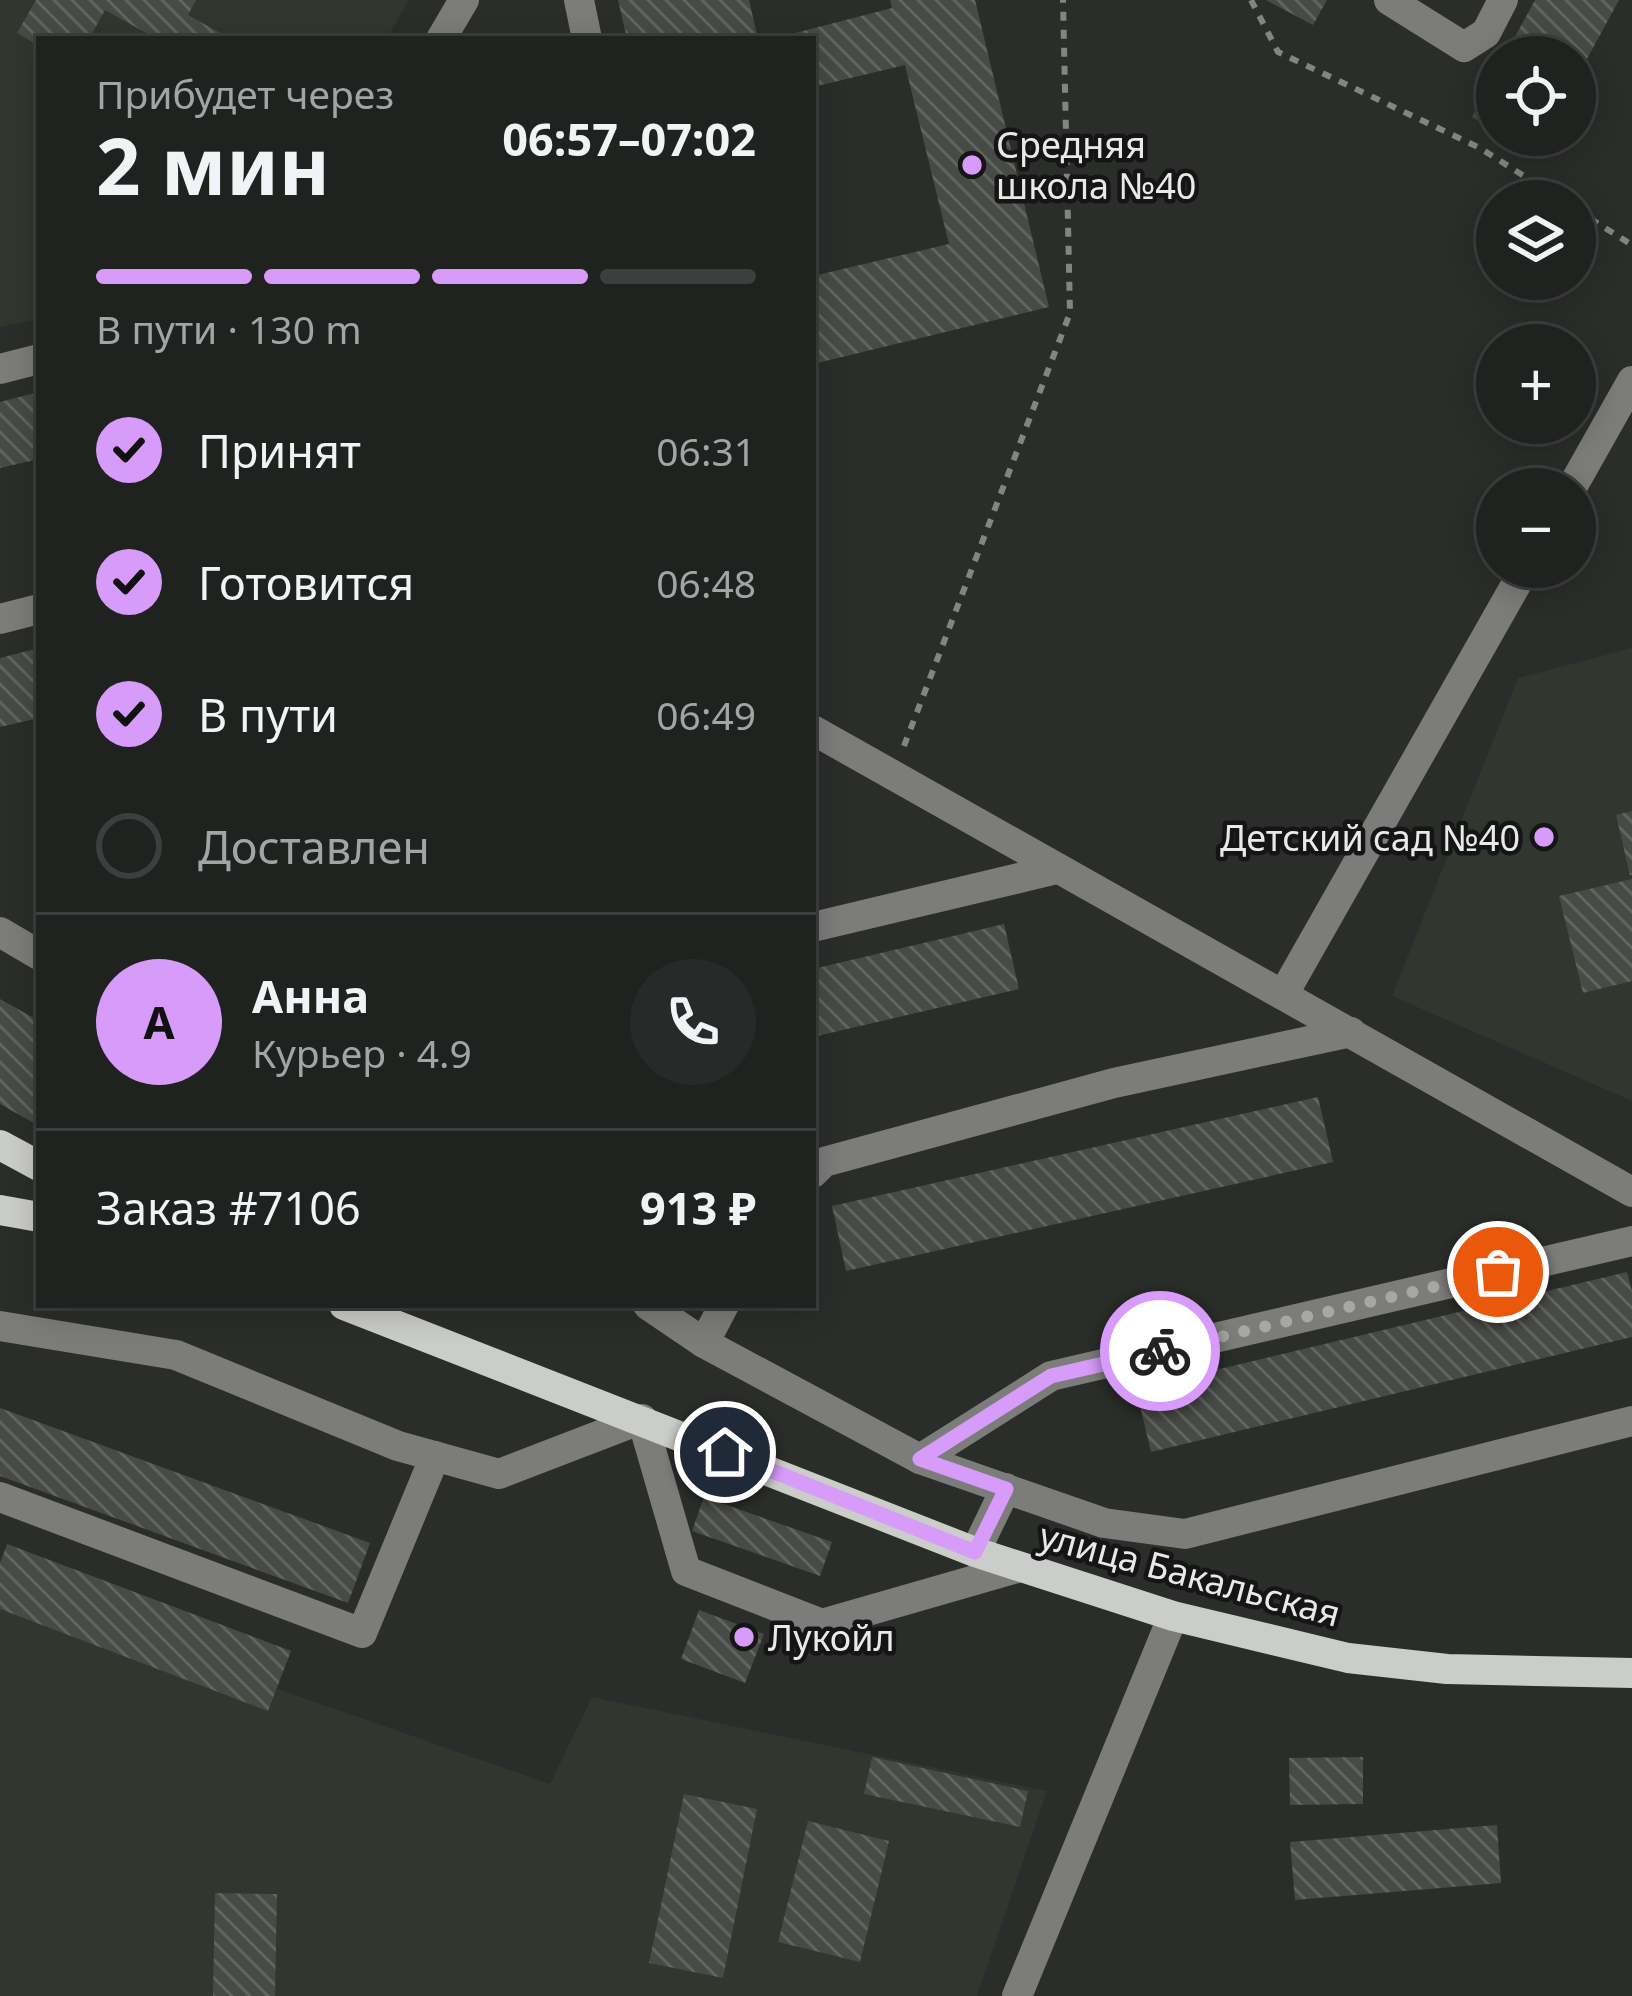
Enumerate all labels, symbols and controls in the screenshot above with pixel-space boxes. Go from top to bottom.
map controls [1476,36,1596,588]
button: locate [1476,36,1596,156]
text: Прибудет через [96,67,394,120]
text: 06:57–07:02 [502,108,756,169]
text: 2 мин [96,112,330,218]
place label: Средняя школа №40 [996,120,1196,210]
marker: Средняя школа №40 [959,152,985,178]
button: layers [1476,180,1596,300]
text: В пути · 130 m [96,302,362,355]
button: + [1476,324,1596,444]
icon: check [96,417,162,483]
text: Принят [198,420,361,481]
text: 06:31 [656,424,756,477]
button: − [1476,468,1596,588]
icon: check [96,549,162,615]
text: Готовится [198,552,414,613]
text: 06:48 [656,556,756,609]
icon: check [96,681,162,747]
text: В пути [198,684,338,745]
text: 06:49 [656,688,756,741]
place label: Детский сад №40 [1220,813,1520,862]
text: Доставлен [198,816,430,877]
marker: Детский сад №40 [1531,824,1557,850]
button: phone [630,959,756,1085]
text: Анна [252,965,369,1026]
text: А [143,991,175,1052]
text: Курьер · 4.9 [252,1026,472,1079]
text: Заказ #7106 [96,1177,361,1238]
text: 913 ₽ [640,1177,756,1238]
pin [1447,1221,1549,1323]
icon: bag [1465,1239,1531,1305]
courier [1100,1291,1220,1411]
icon: bike [1127,1318,1193,1384]
pin [674,1401,776,1503]
icon: home [692,1419,758,1485]
street label: улица Бакальская [1034,1510,1346,1638]
place label: Лукойл [768,1613,895,1662]
marker: Лукойл [731,1624,757,1650]

